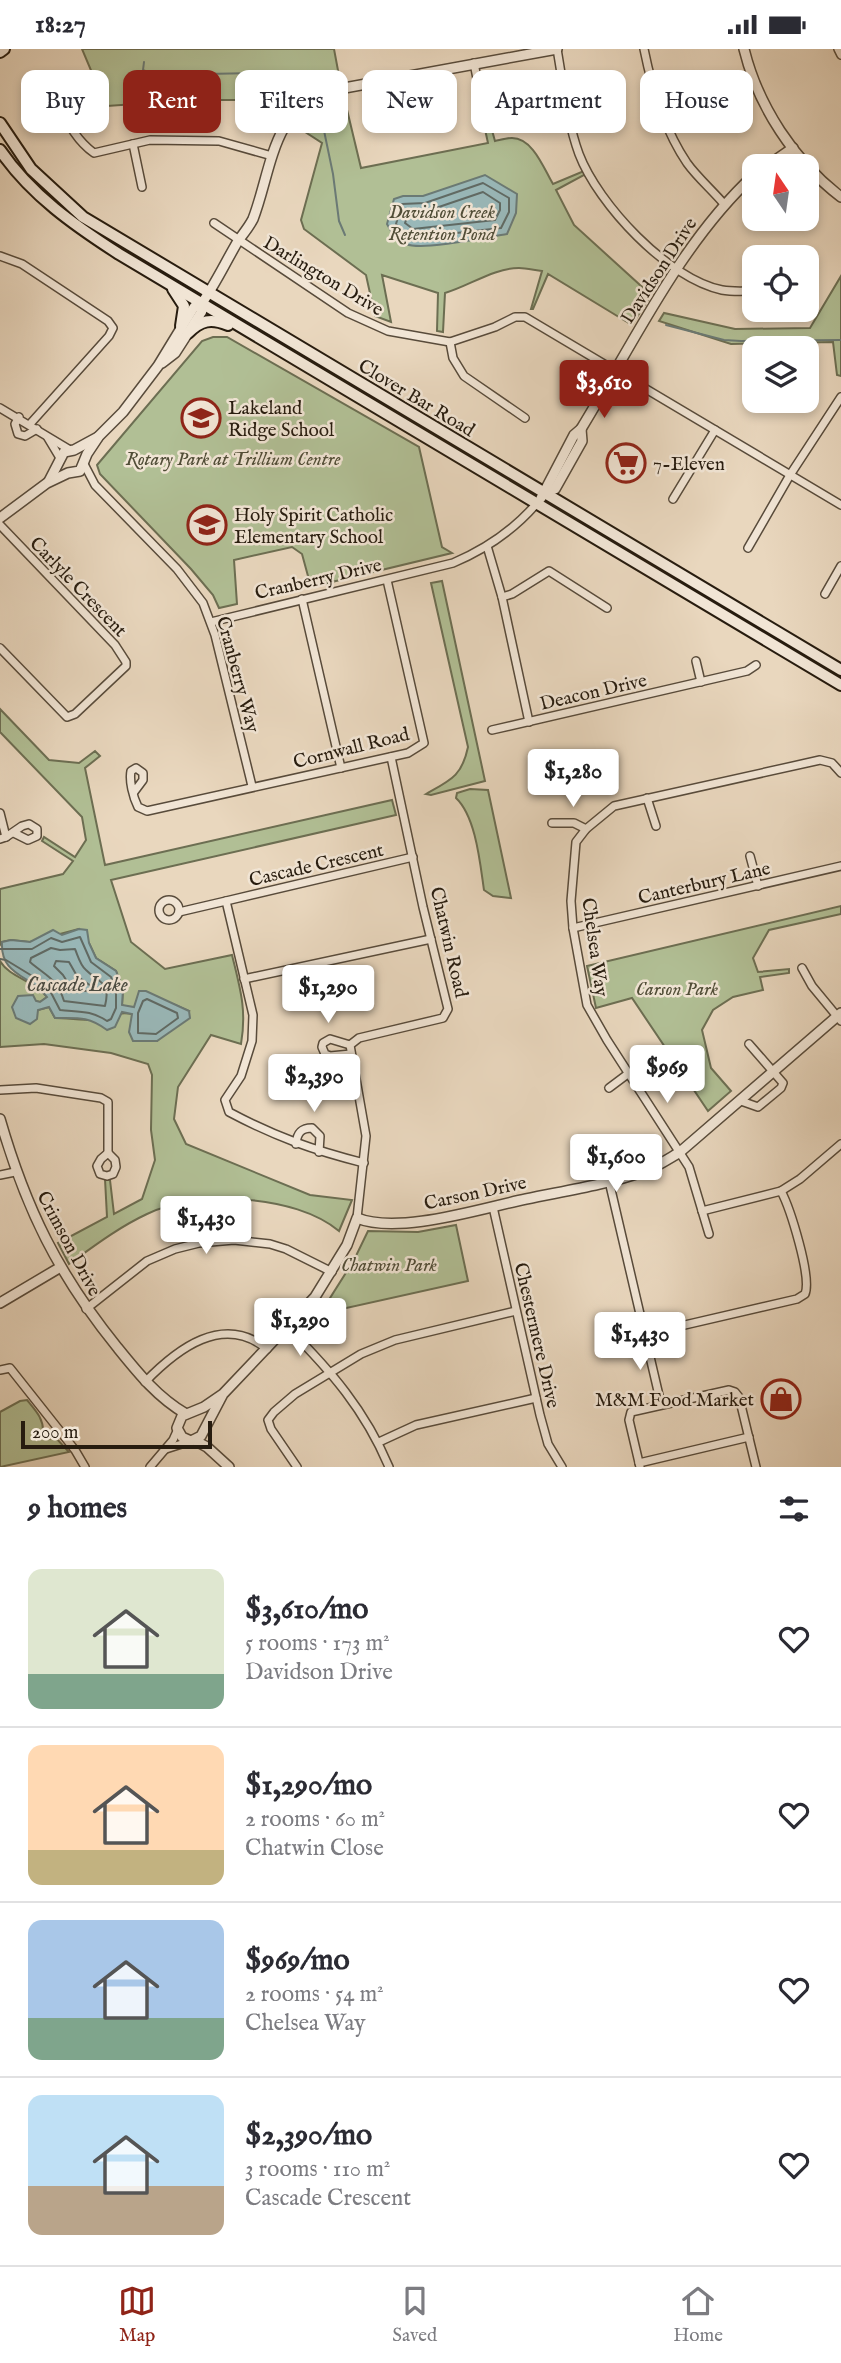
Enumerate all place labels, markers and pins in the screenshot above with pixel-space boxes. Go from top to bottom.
pin: $3,610 [547,361,661,420]
school or university icon: Lakeland Ridge School [180,397,222,439]
place label: Lakeland Ridge School [228,397,335,443]
supermarket icon: 7-Eleven [605,442,647,484]
place label: 7-Eleven [653,453,725,477]
school or university icon: Holy Spirit Catholic Elementary School [186,504,228,546]
place label: Holy Spirit Catholic Elementary School [234,504,393,550]
pin: $1,280 [516,749,630,809]
pin: $1,290 [271,965,385,1025]
pin: $969 [626,1045,708,1105]
pin: $2,390 [257,1055,371,1114]
pin: $1,600 [559,1135,673,1194]
pin: $1,430 [149,1197,263,1256]
pin: $1,290 [243,1299,357,1358]
pin: $1,430 [583,1313,697,1372]
shop icon: M&M Food Market [760,1378,802,1420]
place label: M&M Food Market [595,1389,754,1413]

